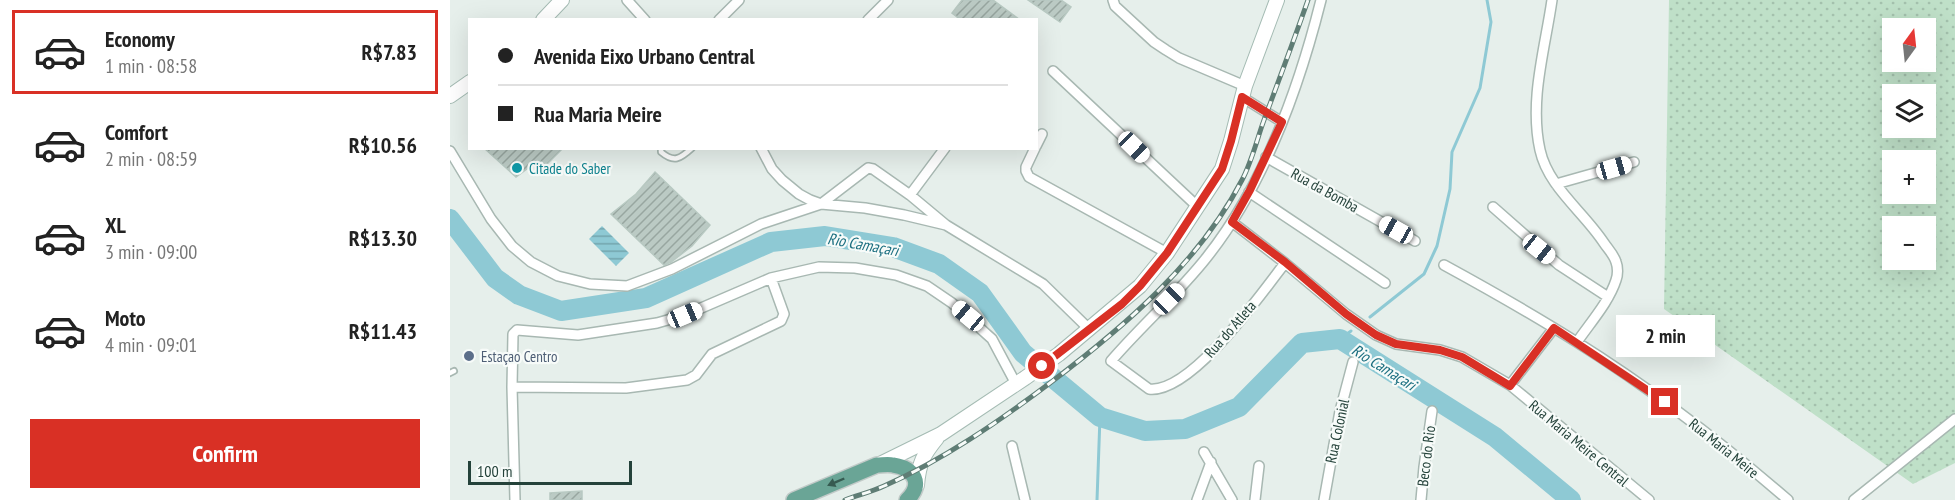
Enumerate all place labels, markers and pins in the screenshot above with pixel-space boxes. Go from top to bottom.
place label: Citade do Saber [529,159,611,178]
marker: Citade do Saber [510,161,524,175]
place label: Estaçao Centro [481,347,558,366]
marker: Estaçao Centro [462,349,476,363]

